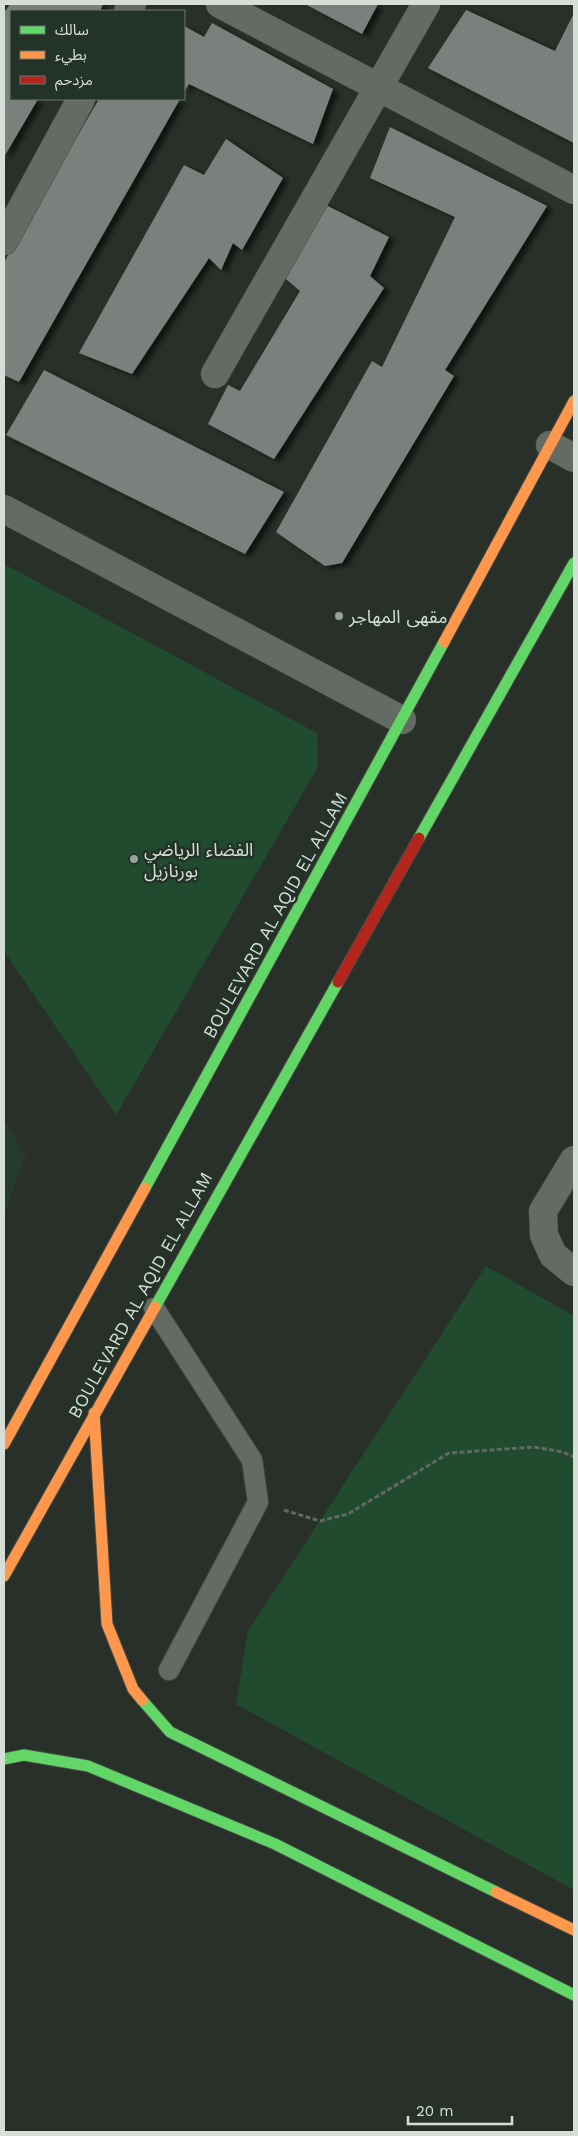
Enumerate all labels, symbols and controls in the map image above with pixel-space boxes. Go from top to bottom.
legend [10,10,185,100]
text: سالك [55,21,89,39]
text: بطيء [55,46,87,66]
text: مزدحم [55,71,93,91]
place label: مقهى المهاجر [348,606,447,628]
marker: مقهى المهاجر [333,610,345,622]
street label: BOULEVARD AL AQID EL ALLAM [198,788,352,1042]
place label: الفضاء الرياضي بورنازيل [144,839,253,882]
marker: الفضاء الرياضي بورنازيل [128,853,140,865]
street label: BOULEVARD AL AQID EL ALLAM [63,1168,217,1422]
scale bar [408,2094,512,2126]
text: 20 m [416,2102,454,2120]

